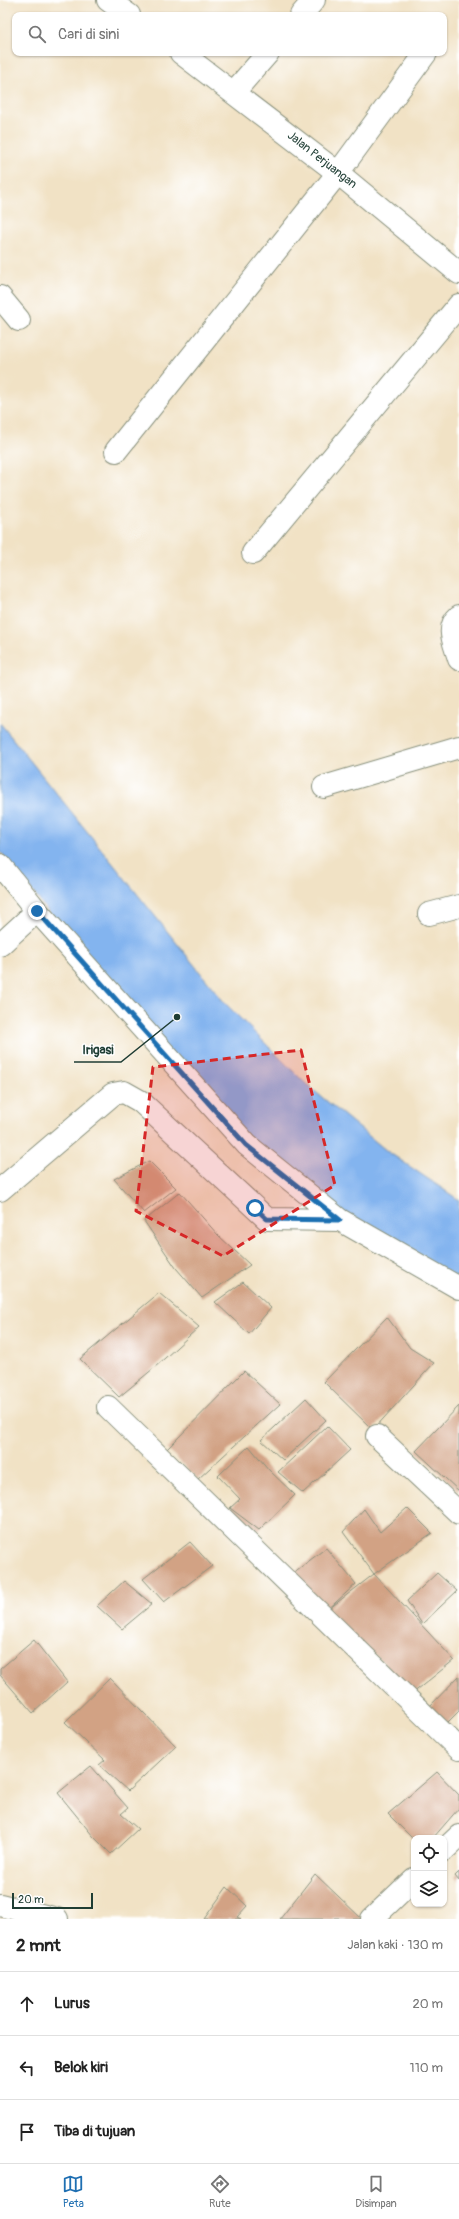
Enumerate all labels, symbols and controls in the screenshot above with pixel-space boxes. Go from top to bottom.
search box [12,12,447,56]
icon: search [26,23,48,45]
text: Cari di sini [58,25,119,44]
street label: Jalan Perjuangan [284,128,360,192]
route end [28,902,46,920]
callout: Irigasi [74,1037,121,1062]
text: Irigasi [82,1042,114,1058]
route start [246,1199,264,1217]
map controls [411,1835,447,1907]
button: locate [411,1835,447,1871]
button: layers [411,1871,447,1907]
scale bar [12,1891,93,1910]
text: 20 m [18,1893,44,1906]
text: 2 mnt [16,1935,61,1956]
text: Jalan kaki · 130 m [347,1937,443,1953]
icon: ahead [16,1993,38,2015]
text: Lurus [54,1994,90,2013]
text: 20 m [412,1996,443,2012]
icon: left [16,2057,38,2079]
text: Belok kiri [54,2058,108,2077]
text: 110 m [410,2060,443,2076]
icon: arrive [16,2121,38,2143]
text: Tiba di tujuan [54,2122,135,2141]
tab: Peta [62,2173,84,2210]
tab: Rute [209,2173,231,2210]
tab: Disimpan [355,2173,397,2210]

